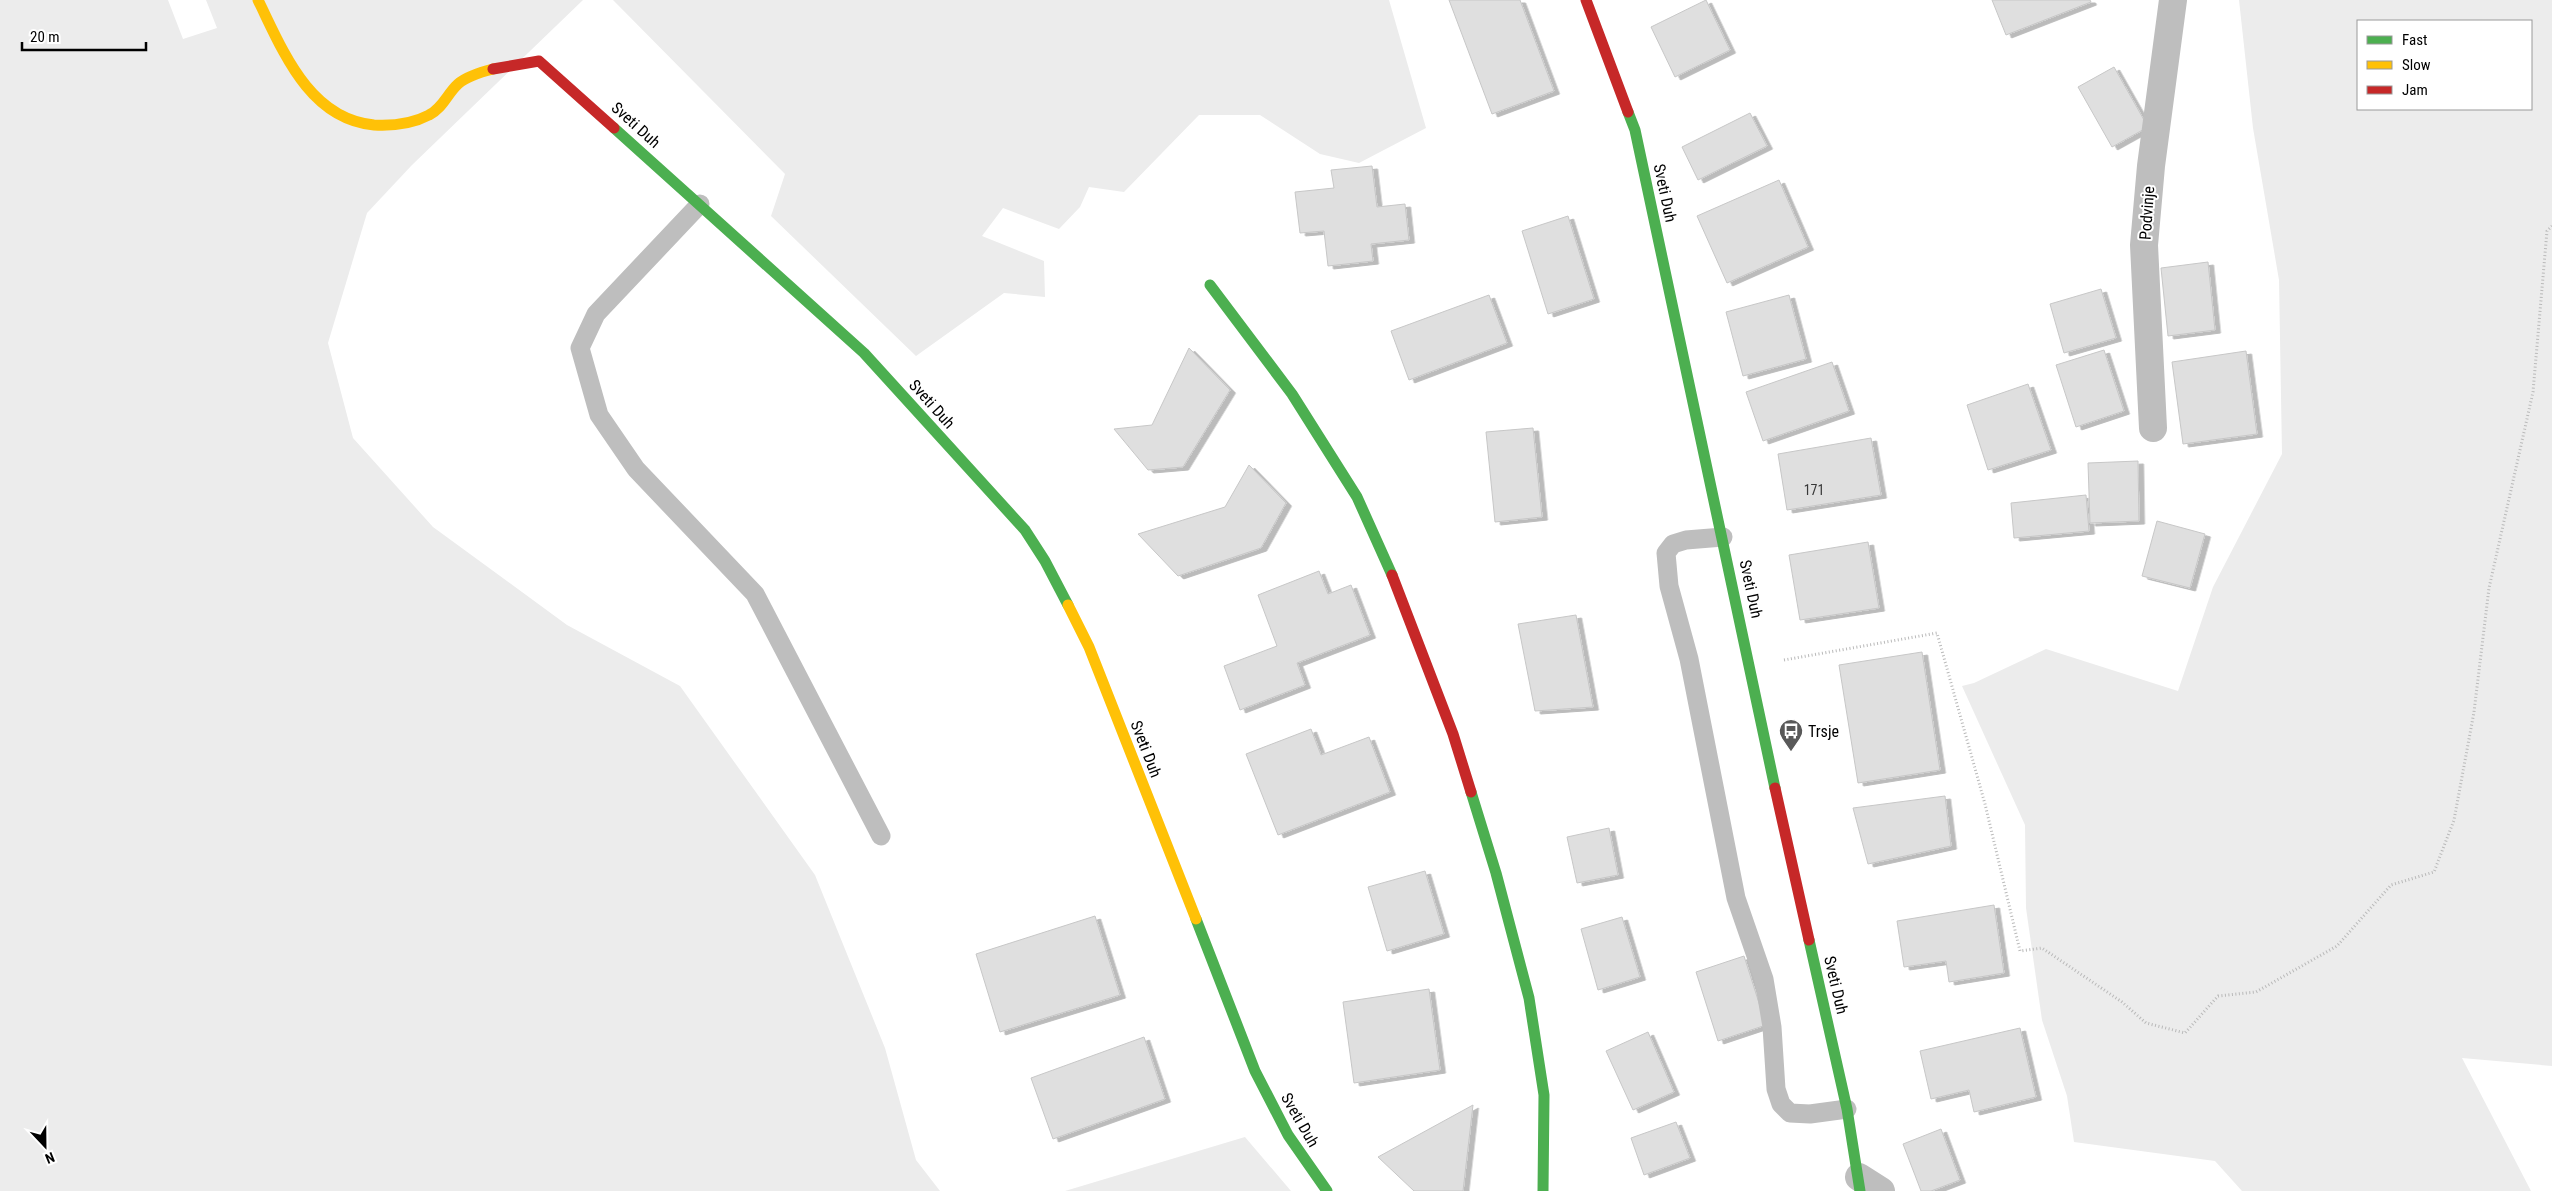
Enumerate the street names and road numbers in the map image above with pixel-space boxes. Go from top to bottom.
street label: Sveti Duh [608,98,664,152]
street label: Sveti Duh [1650,162,1680,224]
street label: Podvinje [2136,185,2158,241]
street label: Sveti Duh [905,376,959,432]
street label: Sveti Duh [1736,558,1766,620]
street label: Sveti Duh [1127,718,1165,780]
street label: Sveti Duh [1820,954,1852,1016]
street label: Sveti Duh [1277,1090,1323,1150]

